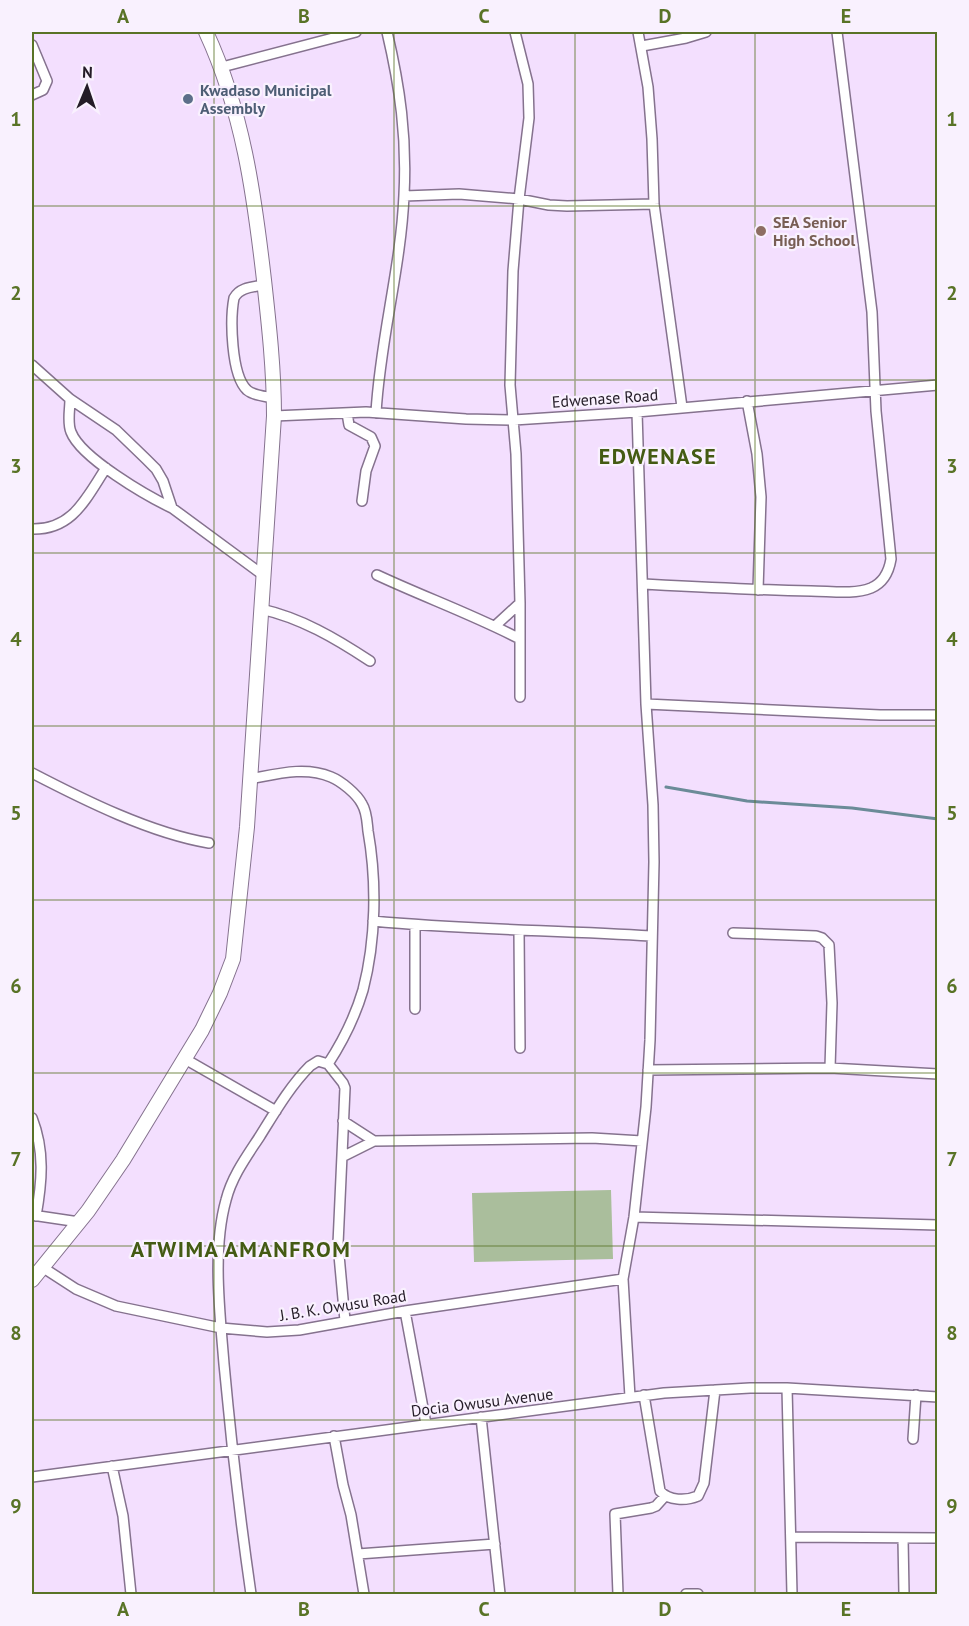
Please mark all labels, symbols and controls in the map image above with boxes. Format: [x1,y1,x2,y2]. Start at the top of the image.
text: A [117,3,130,29]
text: B [298,3,310,29]
text: C [478,3,490,29]
text: D [659,3,672,29]
text: E [841,3,851,29]
north arrow [57,57,117,117]
text: N [82,62,93,82]
place label: Kwadaso Municipal Assembly [200,80,332,118]
marker: Kwadaso Municipal Assembly [181,92,195,106]
text: 1 [10,106,22,132]
text: 1 [946,106,958,132]
place label: SEA Senior High School [773,212,855,250]
marker: SEA Senior High School [754,224,768,238]
text: 2 [10,280,22,306]
text: 2 [946,280,958,306]
street label: Edwenase Road [551,384,659,412]
district label: EDWENASE [599,442,717,470]
text: 3 [10,453,22,479]
text: 3 [946,453,958,479]
text: 4 [10,626,22,652]
text: 4 [946,626,958,652]
text: 5 [10,800,22,826]
text: 5 [946,800,958,826]
text: 6 [10,973,22,999]
text: 6 [946,973,958,999]
text: 7 [10,1146,22,1172]
text: 7 [946,1146,958,1172]
district label: ATWIMA AMANFROM [131,1235,351,1263]
street label: J. B. K. Owusu Road [277,1285,408,1325]
text: 8 [10,1320,22,1346]
text: 8 [946,1320,958,1346]
street label: Docia Owusu Avenue [410,1383,554,1421]
text: 9 [10,1493,22,1519]
text: 9 [946,1493,958,1519]
text: A [117,1596,130,1622]
text: B [298,1596,310,1622]
text: C [478,1596,490,1622]
text: D [659,1596,672,1622]
text: E [841,1596,851,1622]

